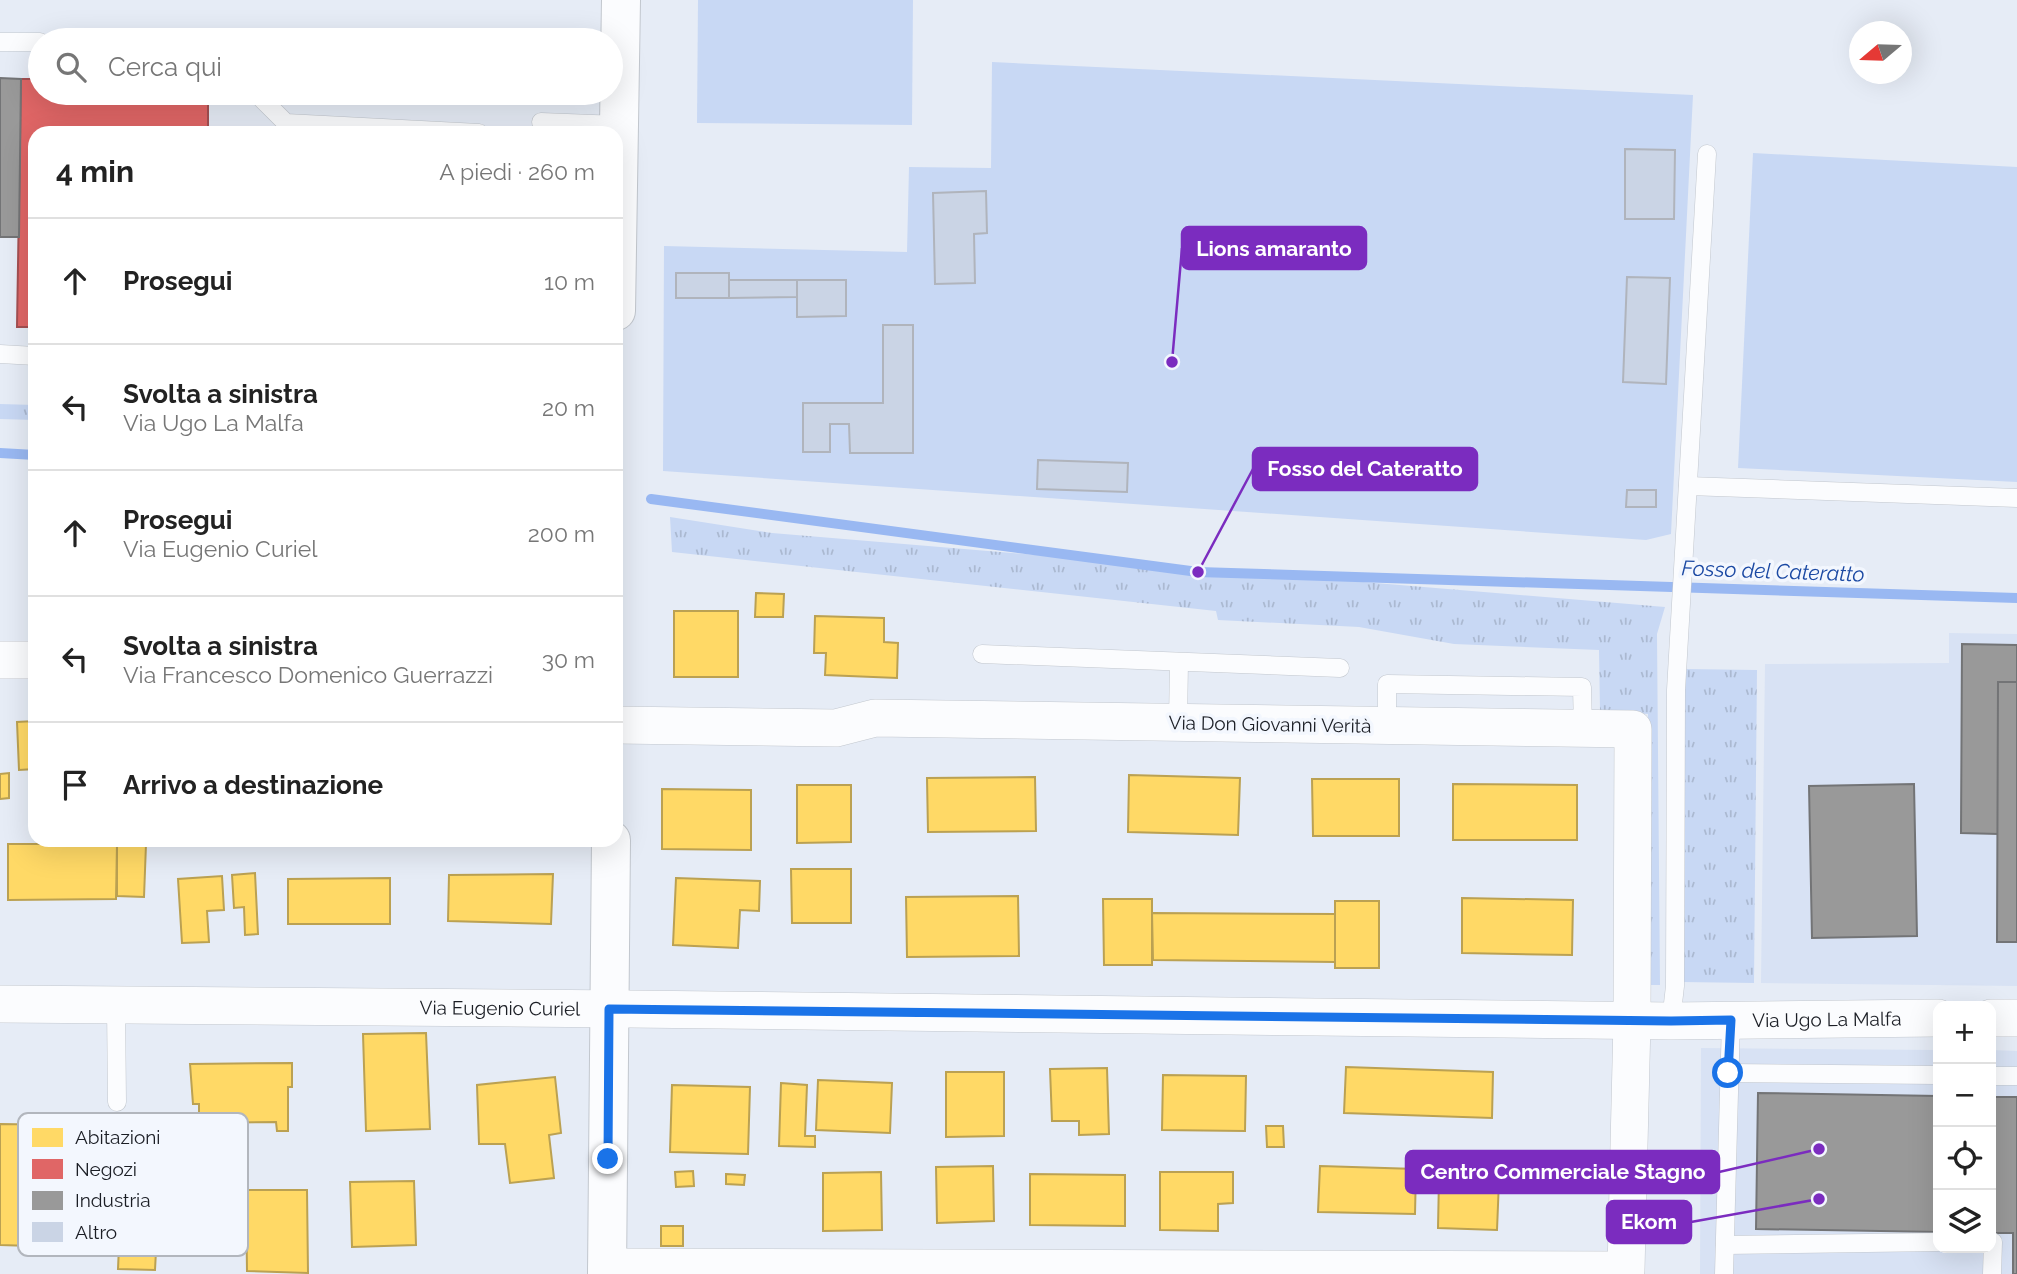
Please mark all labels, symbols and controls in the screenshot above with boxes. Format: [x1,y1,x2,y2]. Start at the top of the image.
north arrow [1849,21,1912,84]
search box [28,28,623,105]
icon: search [52,48,90,86]
text: Cerca qui [108,52,222,82]
text: 4 min [56,154,134,189]
text: A piedi · 260 m [439,158,595,185]
callout: Lions amaranto [1182,227,1366,269]
text: Lions amaranto [1196,236,1352,261]
icon: ahead [56,262,94,300]
text: Prosegui [123,266,232,296]
text: 10 m [544,268,595,295]
text: Svolta a sinistra [123,379,318,409]
icon: left [56,388,94,426]
text: 20 m [542,394,595,421]
text: Via Ugo La Malfa [123,409,304,436]
callout: Fosso del Cateratto [1253,448,1477,490]
text: Fosso del Cateratto [1267,456,1463,481]
text: Prosegui [123,505,232,535]
icon: ahead [56,514,94,552]
text: 200 m [528,520,595,547]
text: Via Eugenio Curiel [123,535,317,562]
water label: Fosso del Cateratto [1681,555,1865,587]
text: Svolta a sinistra [123,631,318,661]
icon: left [56,640,94,678]
text: 30 m [542,646,595,673]
text: Via Francesco Domenico Guerrazzi [123,661,493,688]
street label: Via Don Giovanni Verità [1168,711,1372,737]
icon: arrive [56,766,94,804]
text: Arrivo a destinazione [123,770,383,800]
street label: Via Eugenio Curiel [420,996,581,1020]
map controls [1933,1001,1996,1253]
button: + [1933,1001,1996,1064]
street label: Via Ugo La Malfa [1752,1007,1902,1031]
route start [1712,1057,1743,1088]
button: − [1933,1064,1996,1127]
legend [18,1113,248,1256]
text: Abitazioni [75,1126,160,1148]
button: locate [1933,1127,1996,1190]
route end [592,1143,623,1174]
callout: Centro Commerciale Stagno [1406,1151,1719,1193]
text: Negozi [75,1158,137,1180]
text: Centro Commerciale Stagno [1420,1159,1706,1184]
text: Industria [75,1189,151,1211]
button: layers [1933,1190,1996,1253]
callout: Ekom [1607,1201,1691,1243]
text: Ekom [1621,1209,1677,1234]
text: Altro [75,1221,117,1243]

